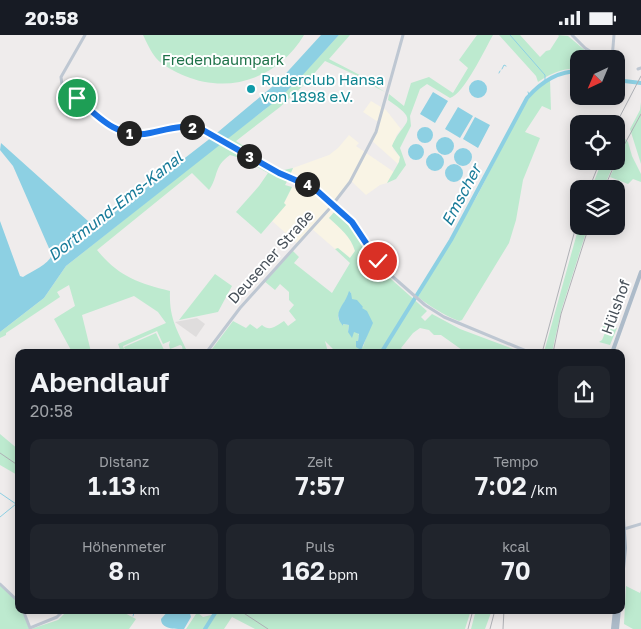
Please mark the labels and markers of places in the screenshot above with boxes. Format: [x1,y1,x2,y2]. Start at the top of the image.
place label: Ruderclub Hansa von 1898 e.V. [261,70,384,105]
pin [56,77,98,119]
marker: Ruderclub Hansa von 1898 e.V. [245,83,257,95]
pin: 2 [180,115,204,139]
pin: 1 [116,121,142,145]
pin: 3 [236,143,262,169]
pin: 4 [294,171,320,197]
pin [357,240,399,282]

